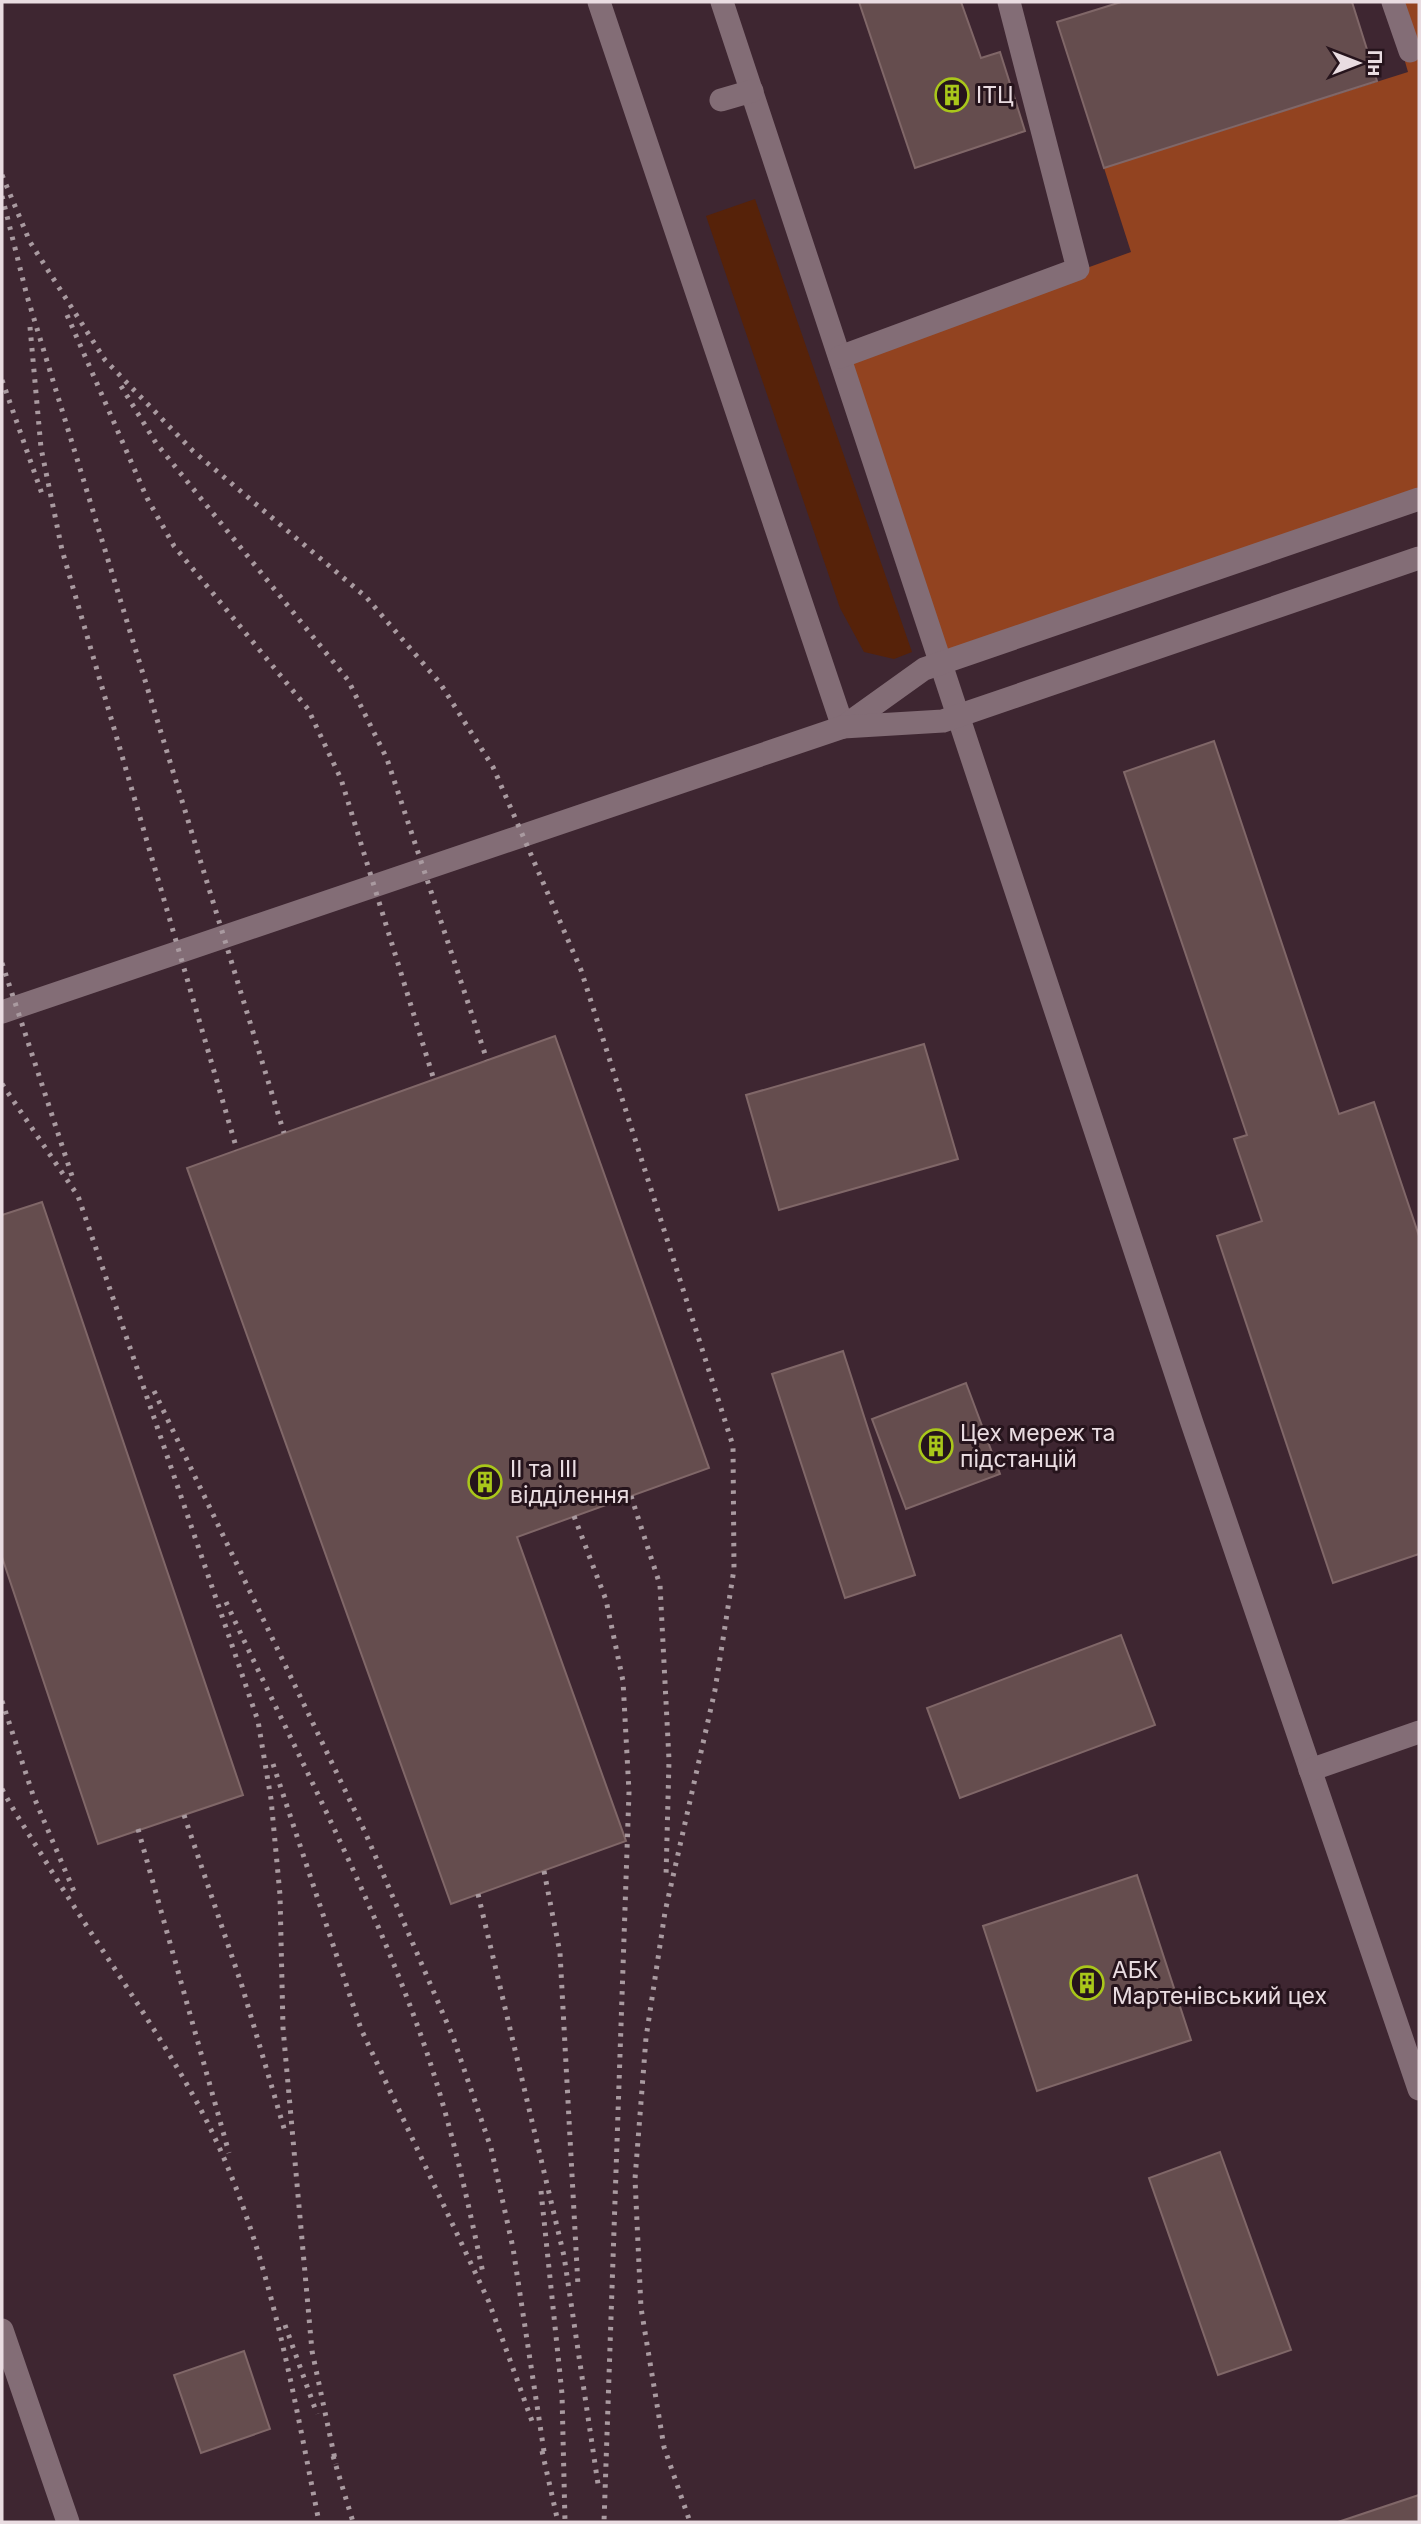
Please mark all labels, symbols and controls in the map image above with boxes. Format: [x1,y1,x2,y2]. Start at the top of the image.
north arrow [1323,28,1393,98]
text: Пн [1363,50,1386,76]
building icon: ІТЦ [933,76,971,114]
place label: ІТЦ [976,81,1014,109]
place label: Цех мереж та підстанцій [960,1419,1115,1473]
building icon: Цех мереж та підстанцій [917,1427,955,1465]
place label: II та III відділення [510,1455,630,1509]
building icon: II та III відділення [466,1463,504,1501]
place label: АБК Мартенівський цех [1112,1956,1327,2010]
building icon: АБК Мартенівський цех [1068,1964,1106,2002]

